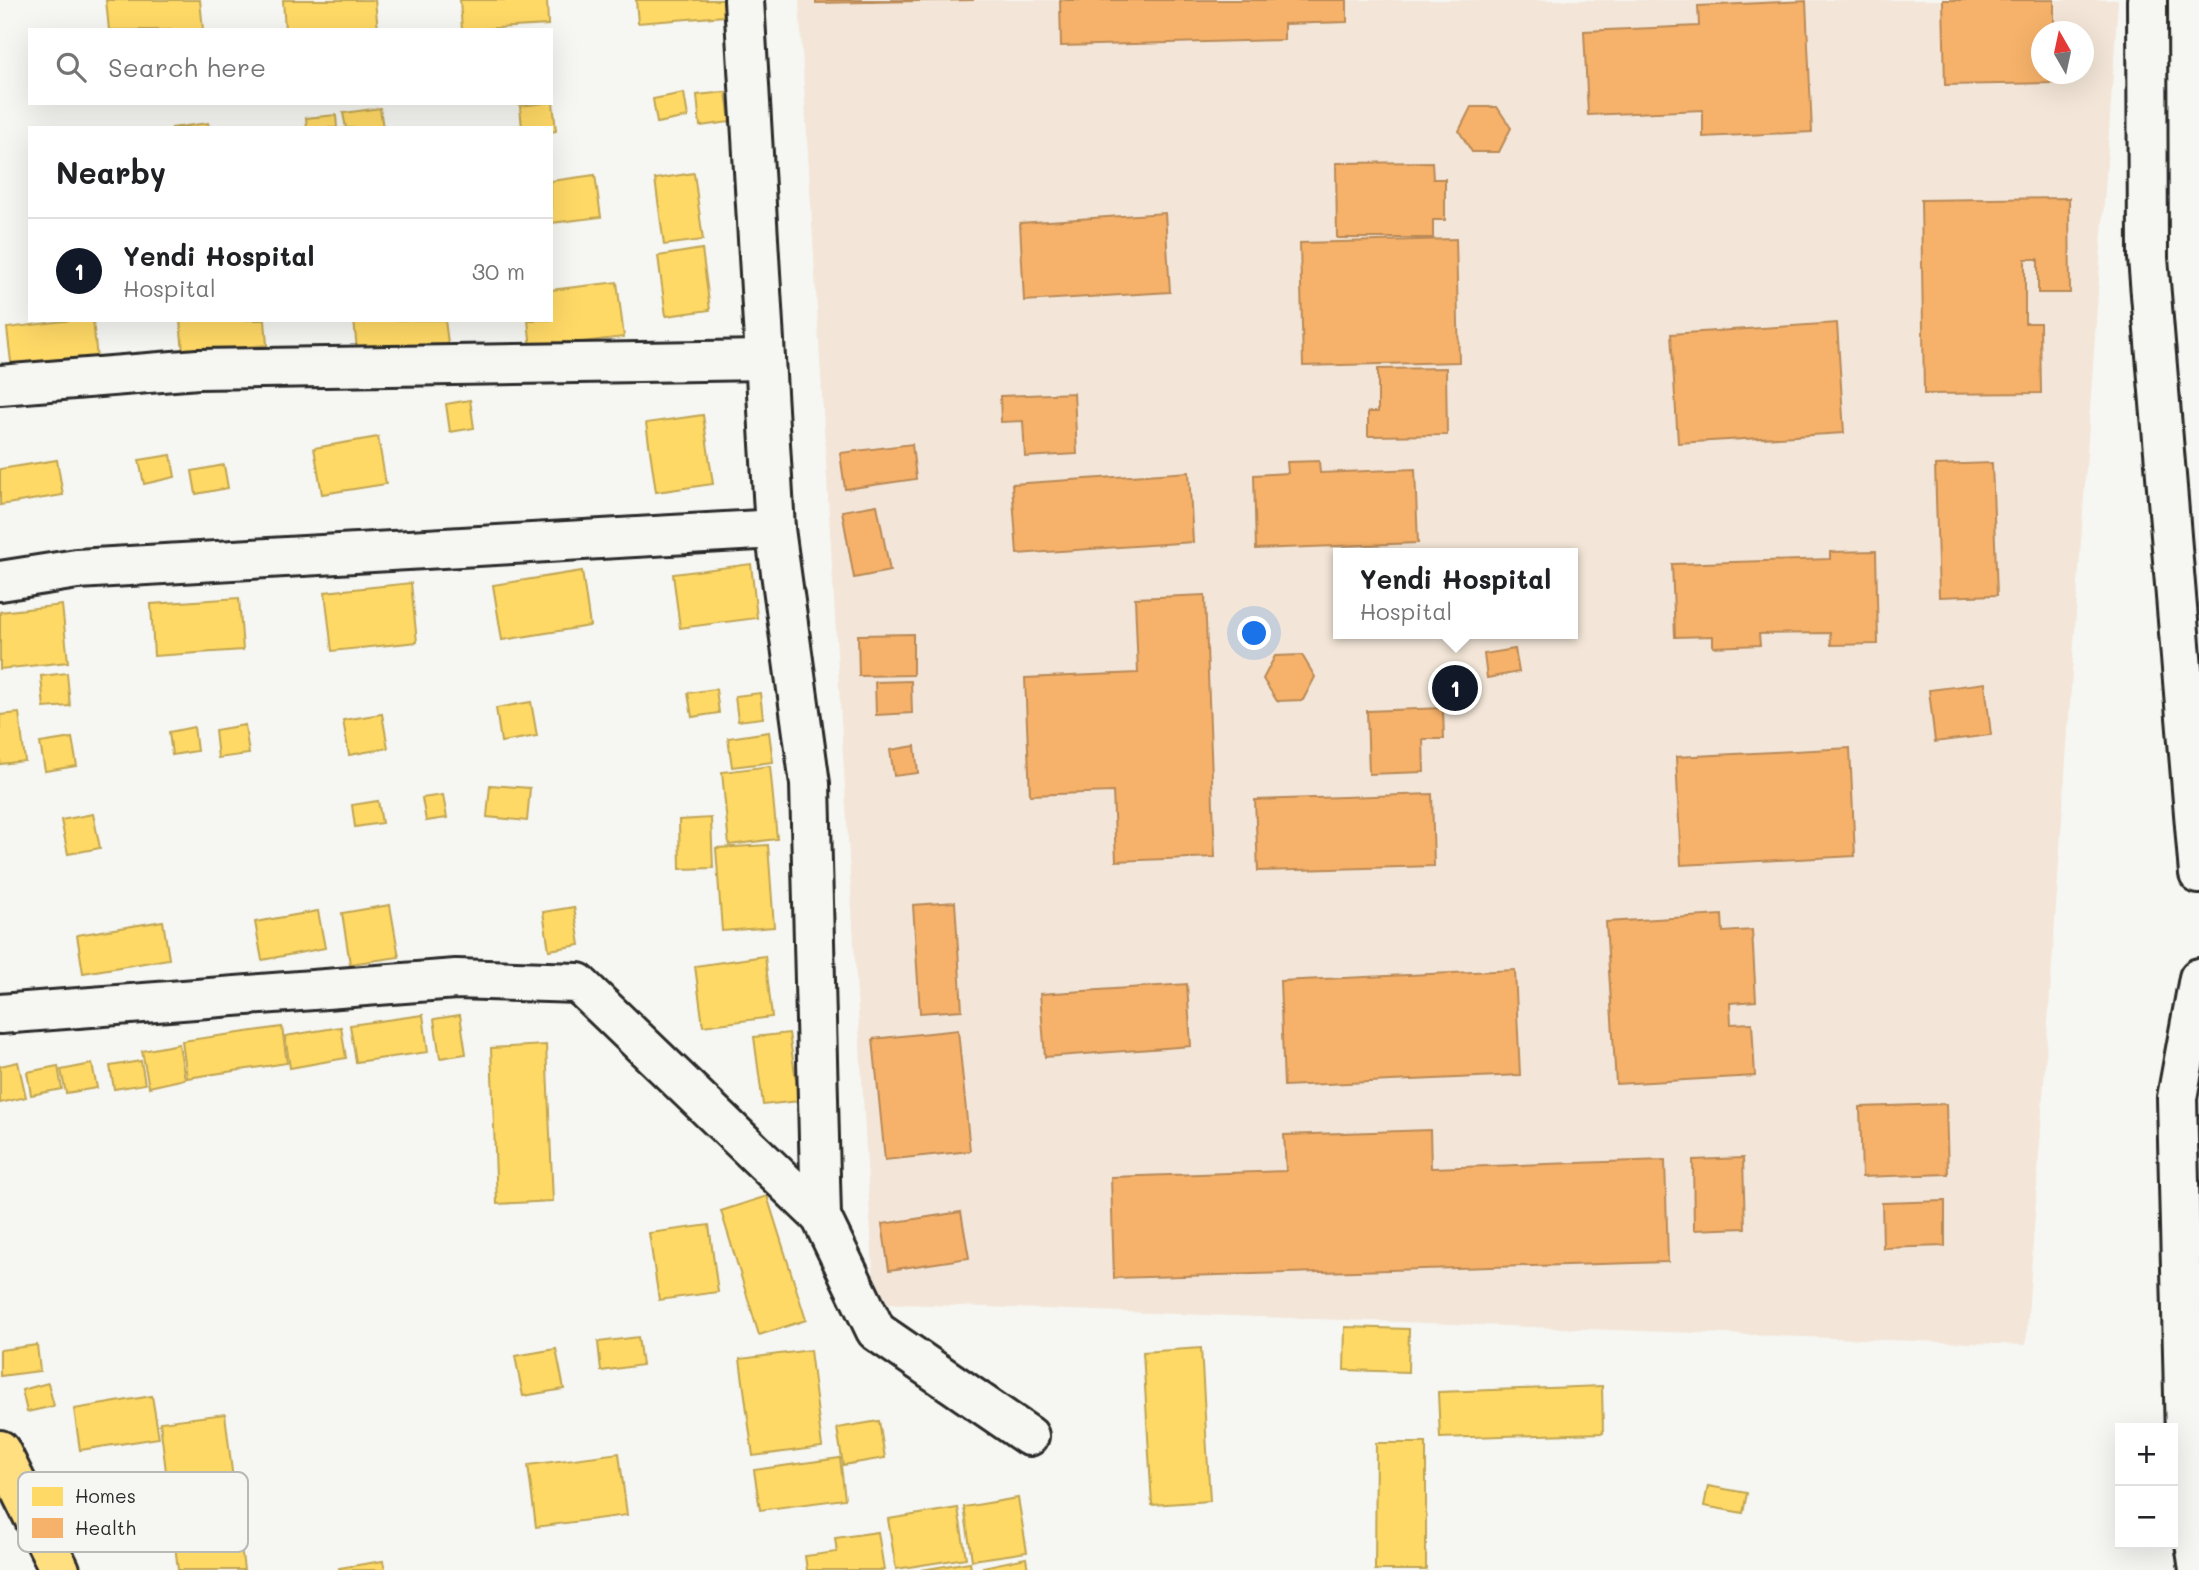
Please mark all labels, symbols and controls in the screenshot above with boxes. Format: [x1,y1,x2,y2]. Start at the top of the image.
north arrow [2031,21,2094,84]
search box [28,28,553,105]
icon: search [52,48,90,86]
text: Search here [108,50,266,84]
text: Nearby [56,152,166,192]
text: Yendi Hospital [123,239,315,273]
text: 1 [74,256,84,286]
text: 30 m [472,256,525,286]
text: Hospital [123,273,216,303]
popup [1333,548,1578,639]
text: Yendi Hospital [1360,562,1551,596]
text: Hospital [1360,596,1452,626]
your location [1237,616,1271,650]
pin: 1 [1432,662,1478,714]
map controls [2115,1423,2178,1549]
button: + [2115,1423,2178,1486]
legend [18,1472,248,1552]
text: Homes [75,1483,136,1508]
button: − [2115,1486,2178,1549]
text: Health [75,1515,136,1540]

